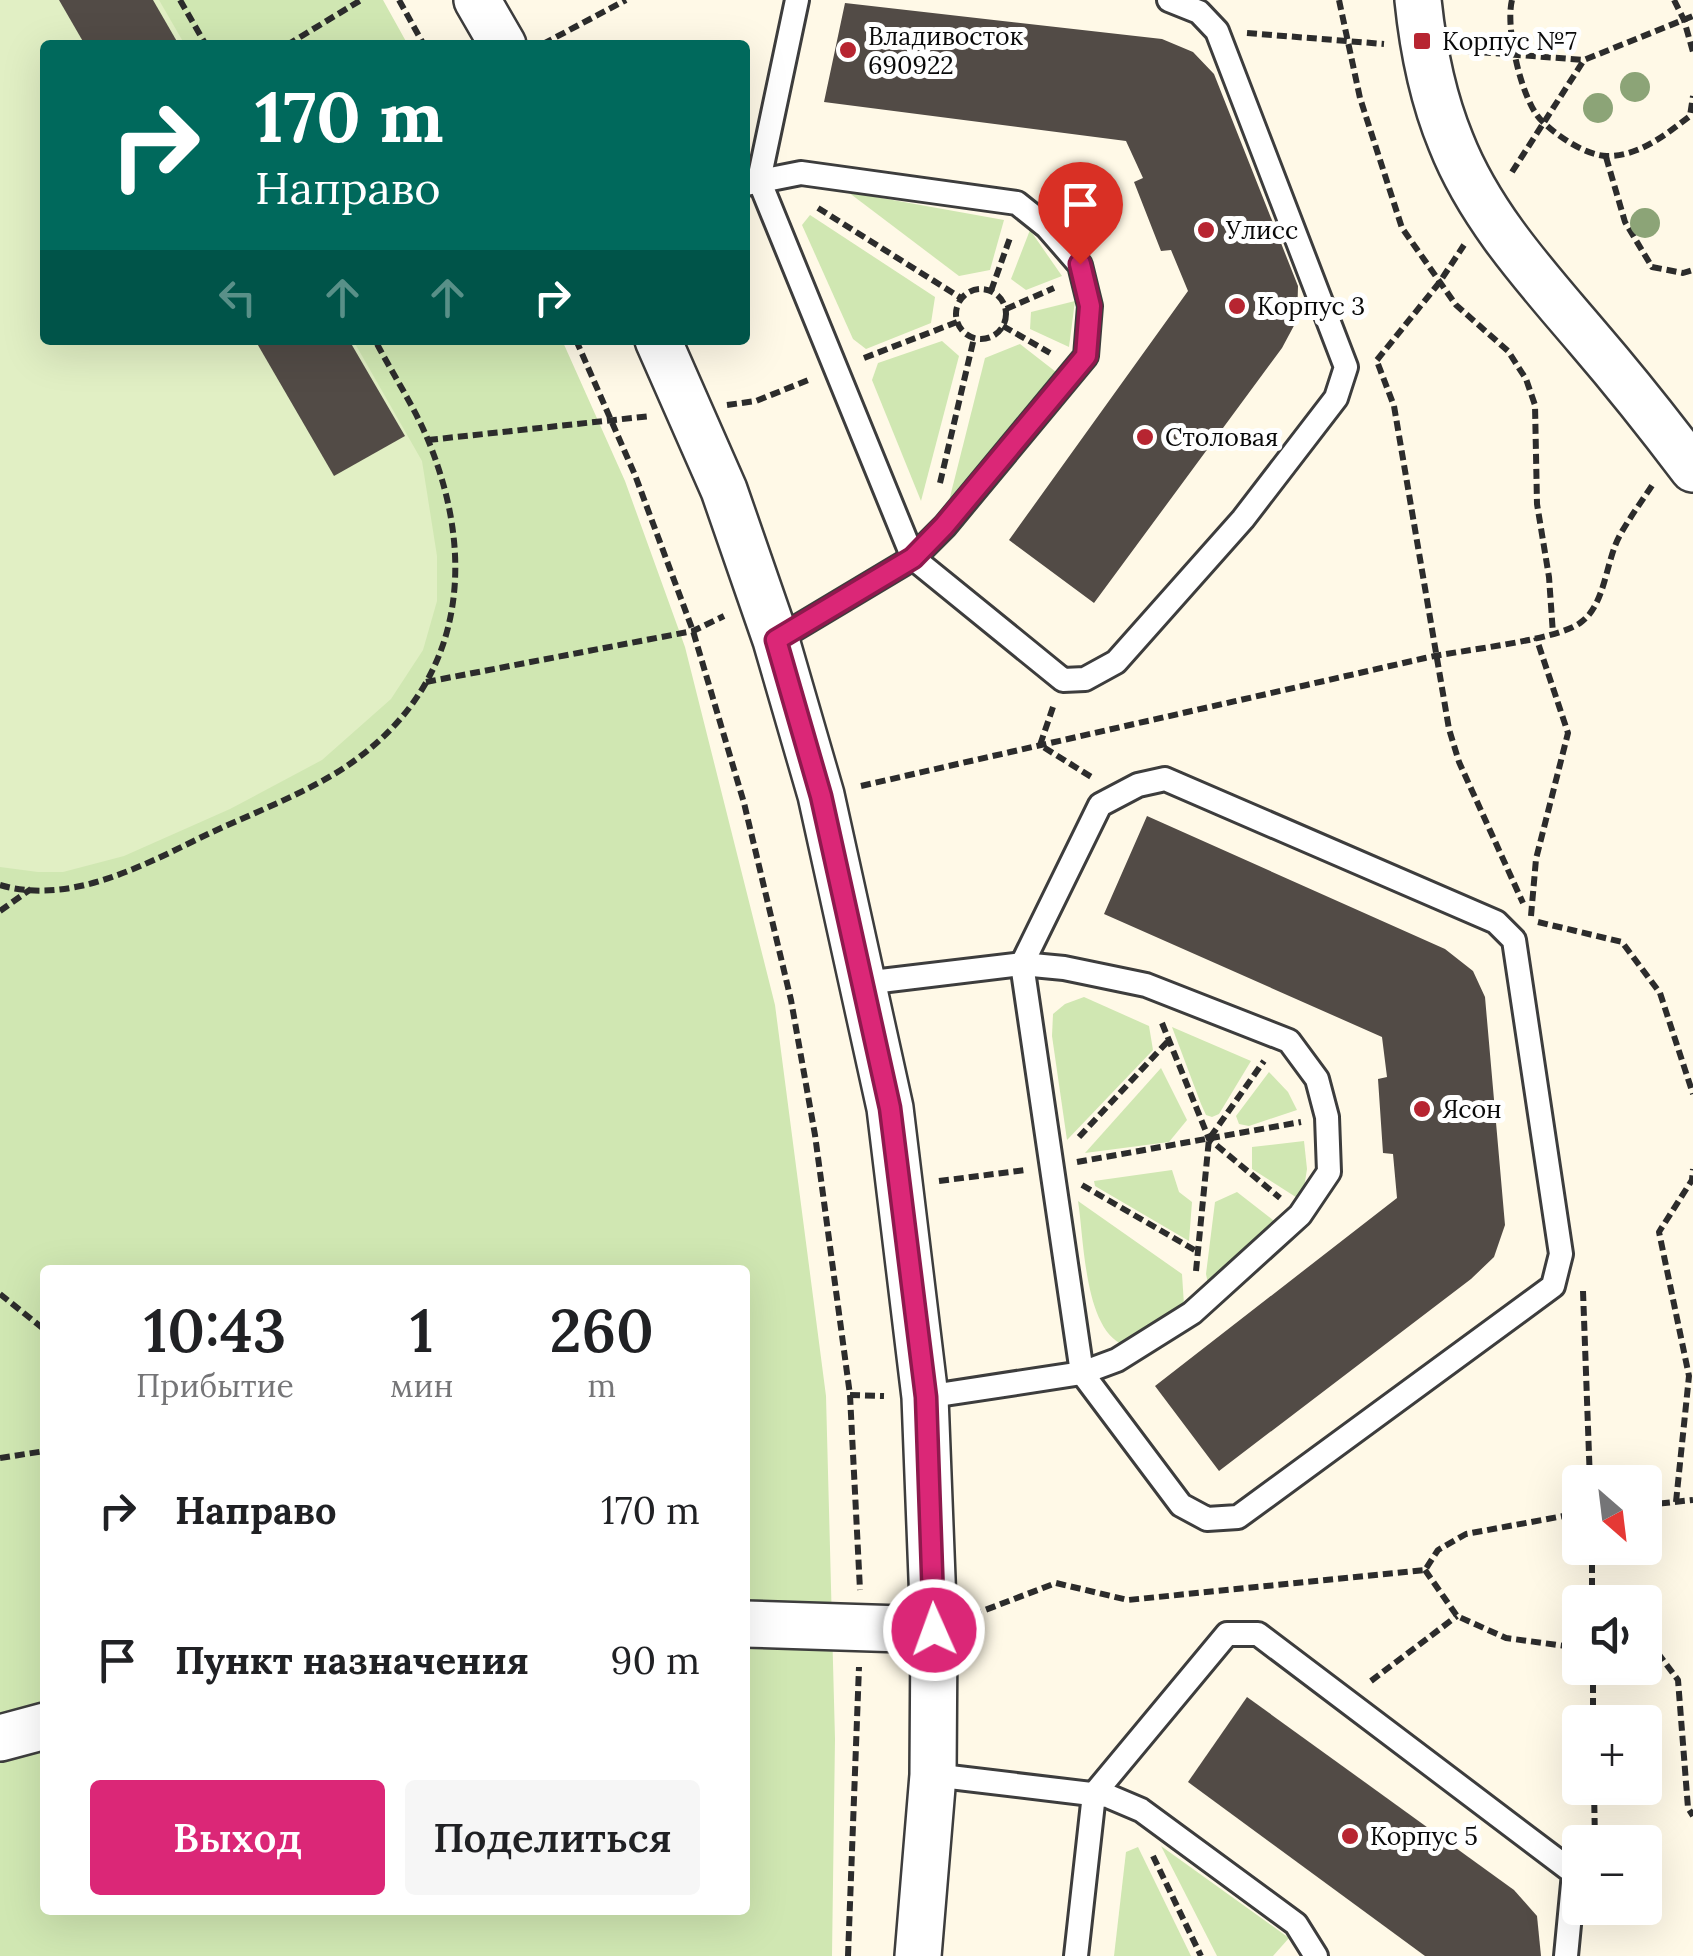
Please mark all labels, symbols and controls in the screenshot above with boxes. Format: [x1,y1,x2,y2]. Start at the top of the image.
place label: Владивосток 690922 [868,20,1024,81]
place label: Корпус №7 [1442,25,1577,57]
marker: Корпус №7 [1411,30,1433,52]
marker: Владивосток 690922 [837,39,859,61]
text: 170 m [255,72,444,161]
icon: right [90,80,220,210]
text: Направо [255,159,441,216]
pin [1038,162,1123,265]
icon: arrive [1053,177,1108,232]
place label: Улисс [1225,214,1298,246]
marker: Улисс [1195,219,1217,241]
icon: left [210,270,265,325]
icon: ahead [315,270,370,325]
icon: ahead [420,270,475,325]
icon: right [525,270,580,325]
place label: Корпус 3 [1257,290,1365,322]
marker: Корпус 3 [1226,295,1248,317]
place label: Столовая [1165,421,1278,453]
marker: Столовая [1134,426,1156,448]
place label: Ясон [1442,1093,1502,1125]
marker: Ясон [1411,1098,1433,1120]
text: 10:43 [144,1292,286,1368]
text: 1 [410,1292,433,1368]
text: 260 [550,1292,654,1368]
text: Прибытие [136,1365,294,1406]
text: мин [390,1365,454,1406]
text: m [587,1365,616,1406]
north arrow [1562,1465,1662,1565]
map controls [1562,1465,1662,1925]
icon: right [90,1483,145,1538]
text: Направо [175,1486,337,1534]
text: 170 m [601,1486,700,1534]
position arrow [882,1578,986,1682]
button: sound [1562,1585,1662,1685]
icon: arrive [90,1633,145,1688]
text: Пункт назначения [175,1636,529,1684]
text: 90 m [610,1636,700,1684]
button: + [1562,1705,1662,1805]
button: Выход [90,1780,385,1895]
button: Поделиться [405,1780,700,1895]
place label: Корпус 5 [1370,1820,1478,1852]
marker: Корпус 5 [1339,1825,1361,1847]
button: − [1562,1825,1662,1925]

